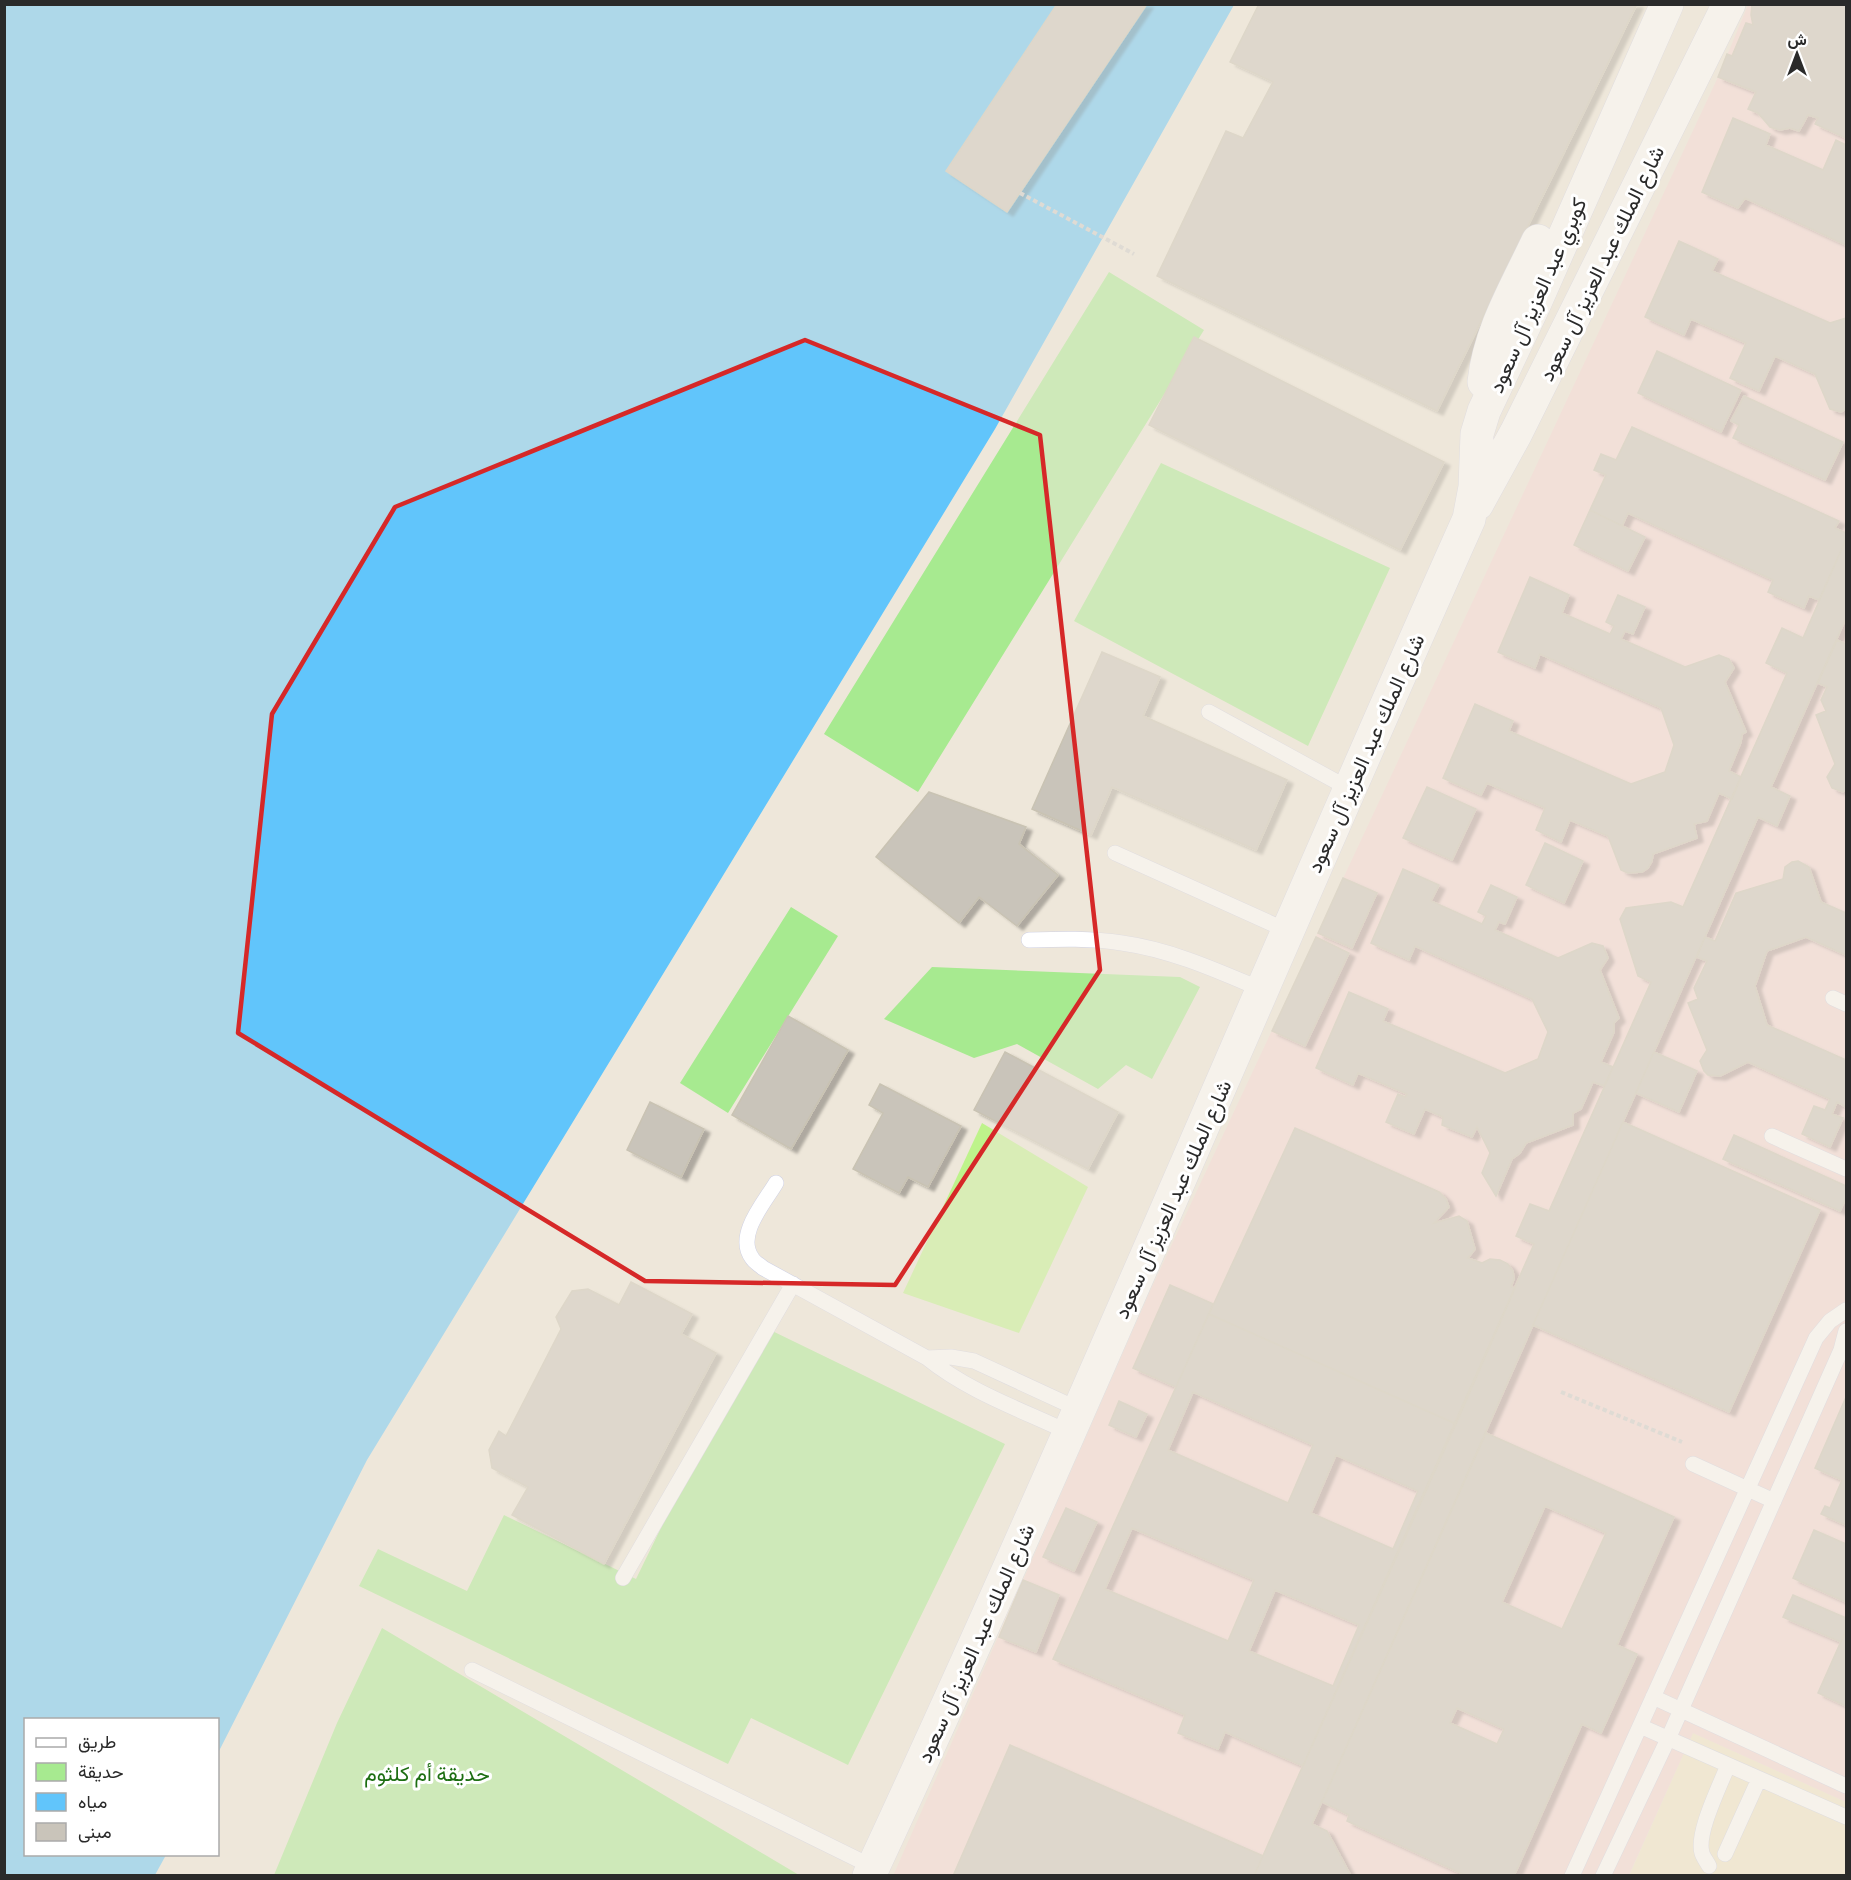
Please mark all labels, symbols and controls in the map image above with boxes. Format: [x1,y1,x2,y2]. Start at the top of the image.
north arrow [1767,24,1827,84]
text: ش [1787,30,1807,49]
street label: شارع الملك عبد العزيز آل سعود [1534,142,1671,386]
street label: كوبري عبد العزيز آل سعود [1483,194,1596,398]
street label: شارع الملك عبد العزيز آل سعود [1301,630,1431,877]
street label: شارع الملك عبد العزيز آل سعود [1108,1076,1238,1323]
street label: شارع الملك عبد العزيز آل سعود [911,1520,1041,1767]
legend [24,1718,219,1856]
text: طريق [78,1731,116,1753]
text: حديقة [78,1761,124,1782]
park label: حديقة أم كلثوم [364,1761,490,1788]
text: مياه [78,1791,107,1812]
text: مبنى [78,1821,112,1843]

